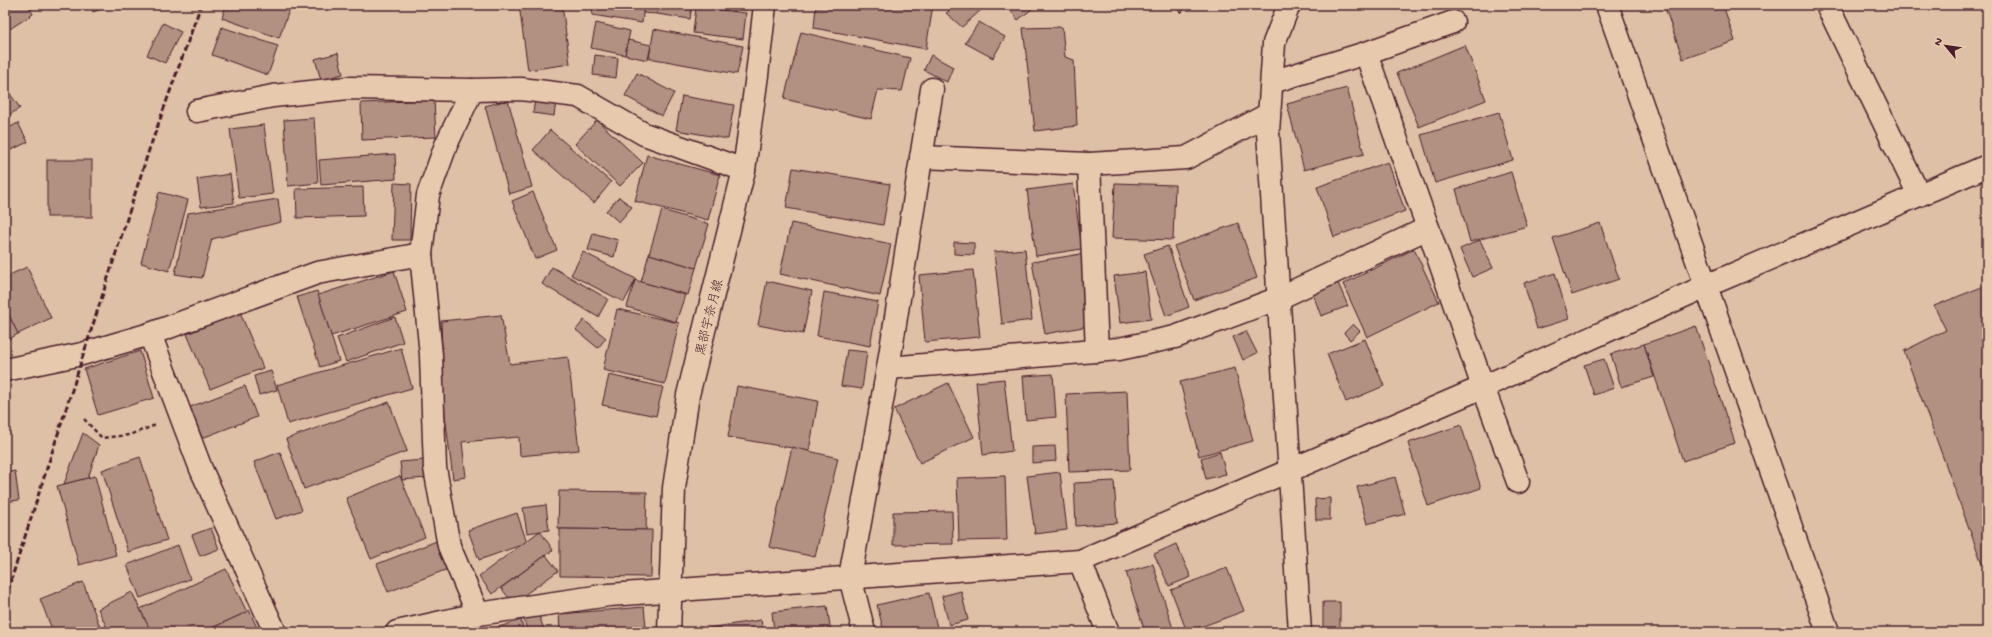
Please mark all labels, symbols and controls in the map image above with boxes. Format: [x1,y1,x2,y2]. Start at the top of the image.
north arrow [1926,26,1966,66]
text: N [1932,36,1946,48]
street label: 黒部宇奈月線 [693,277,727,357]

